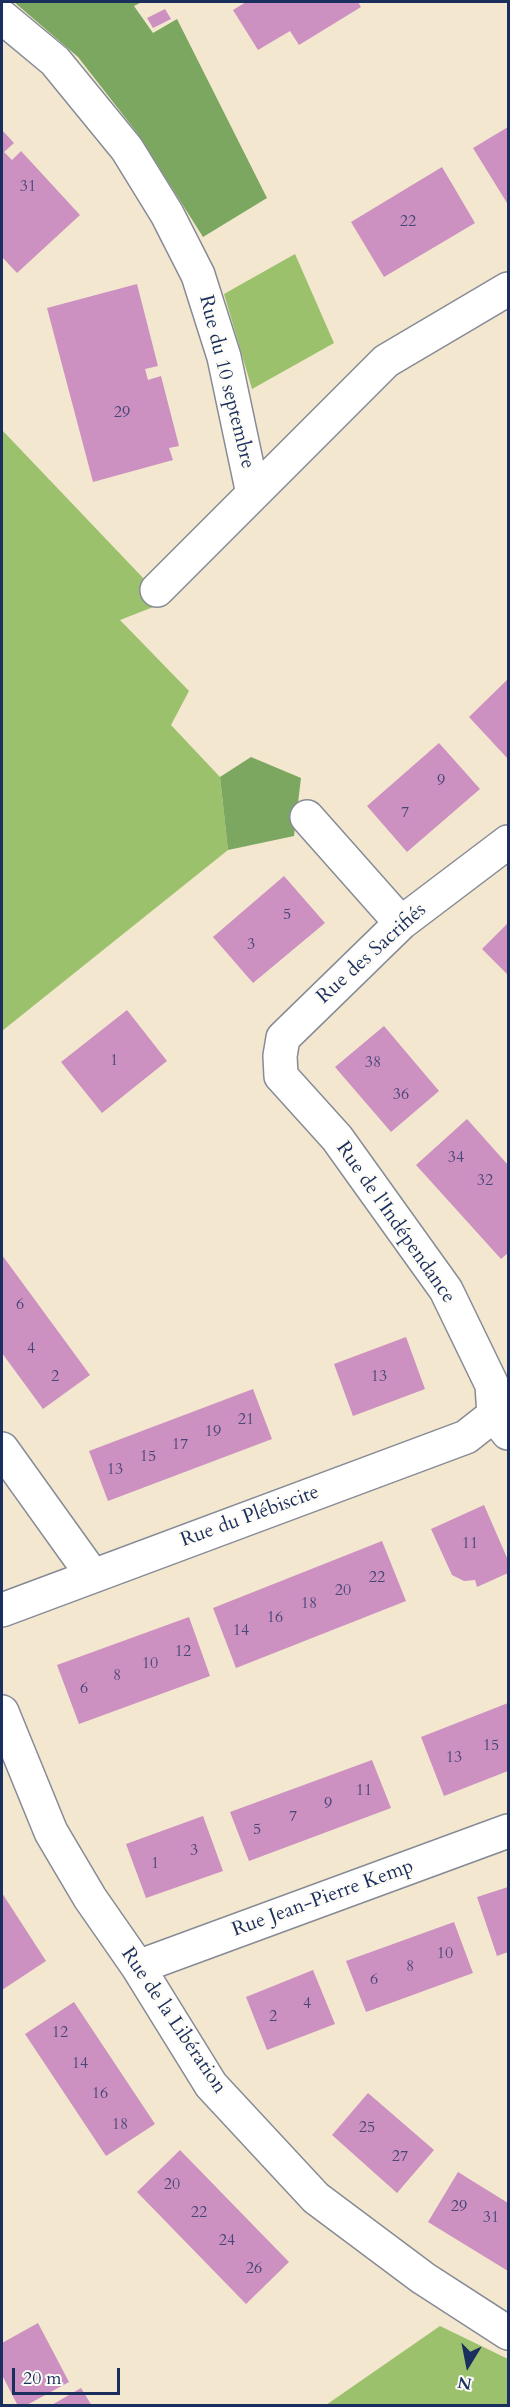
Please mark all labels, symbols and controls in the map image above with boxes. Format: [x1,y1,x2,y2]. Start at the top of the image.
house number: 31 [20,177,36,197]
house number: 22 [400,212,416,232]
street label: Rue du 10 septembre [193,293,259,471]
house number: 29 [114,403,130,423]
house number: 9 [437,771,445,791]
house number: 7 [401,803,409,823]
street label: Rue des Sacrifiés [312,899,432,1009]
house number: 5 [283,905,291,925]
house number: 3 [247,935,255,955]
house number: 1 [110,1051,118,1071]
house number: 38 [365,1053,381,1073]
house number: 36 [393,1085,409,1105]
street label: Rue de l'Indépendance [330,1138,460,1308]
house number: 34 [448,1148,464,1168]
house number: 32 [477,1171,493,1191]
house number: 6 [16,1295,24,1315]
house number: 4 [27,1339,35,1359]
house number: 2 [51,1367,59,1387]
house number: 13 [371,1367,387,1387]
house number: 21 [238,1410,254,1430]
house number: 19 [205,1422,221,1442]
house number: 17 [172,1435,188,1455]
house number: 15 [140,1447,156,1467]
house number: 13 [107,1460,123,1480]
street label: Rue du Plébiscite [178,1481,322,1553]
house number: 11 [462,1534,478,1554]
house number: 22 [369,1568,385,1588]
house number: 20 [335,1581,351,1601]
house number: 18 [301,1594,317,1614]
house number: 16 [267,1608,283,1628]
house number: 14 [233,1621,249,1641]
house number: 12 [175,1642,191,1662]
house number: 10 [142,1654,158,1674]
house number: 8 [113,1666,121,1686]
house number: 6 [80,1679,88,1699]
house number: 15 [483,1736,499,1756]
house number: 13 [446,1748,462,1768]
house number: 11 [356,1781,372,1801]
house number: 9 [324,1794,332,1814]
house number: 7 [289,1807,297,1827]
house number: 5 [253,1820,261,1840]
house number: 3 [190,1841,198,1861]
house number: 1 [151,1854,159,1874]
street label: Rue Jean-Pierre Kemp [229,1855,417,1943]
street label: Rue de la Libération [115,1943,231,2099]
house number: 10 [437,1944,453,1964]
house number: 8 [406,1957,414,1977]
house number: 6 [370,1970,378,1990]
house number: 4 [303,1994,311,2014]
house number: 2 [269,2007,277,2027]
house number: 12 [52,2023,68,2043]
house number: 14 [72,2054,88,2074]
house number: 16 [92,2084,108,2104]
house number: 18 [112,2115,128,2135]
house number: 25 [359,2118,375,2138]
house number: 27 [392,2147,408,2167]
house number: 20 [164,2175,180,2195]
house number: 29 [451,2197,467,2217]
house number: 22 [191,2203,207,2223]
house number: 31 [483,2208,499,2228]
house number: 24 [219,2231,235,2251]
house number: 26 [246,2259,262,2279]
north arrow [438,2335,498,2395]
scale bar [15,2356,123,2394]
text: 20 m [23,2366,62,2391]
text: N [456,2371,474,2395]

